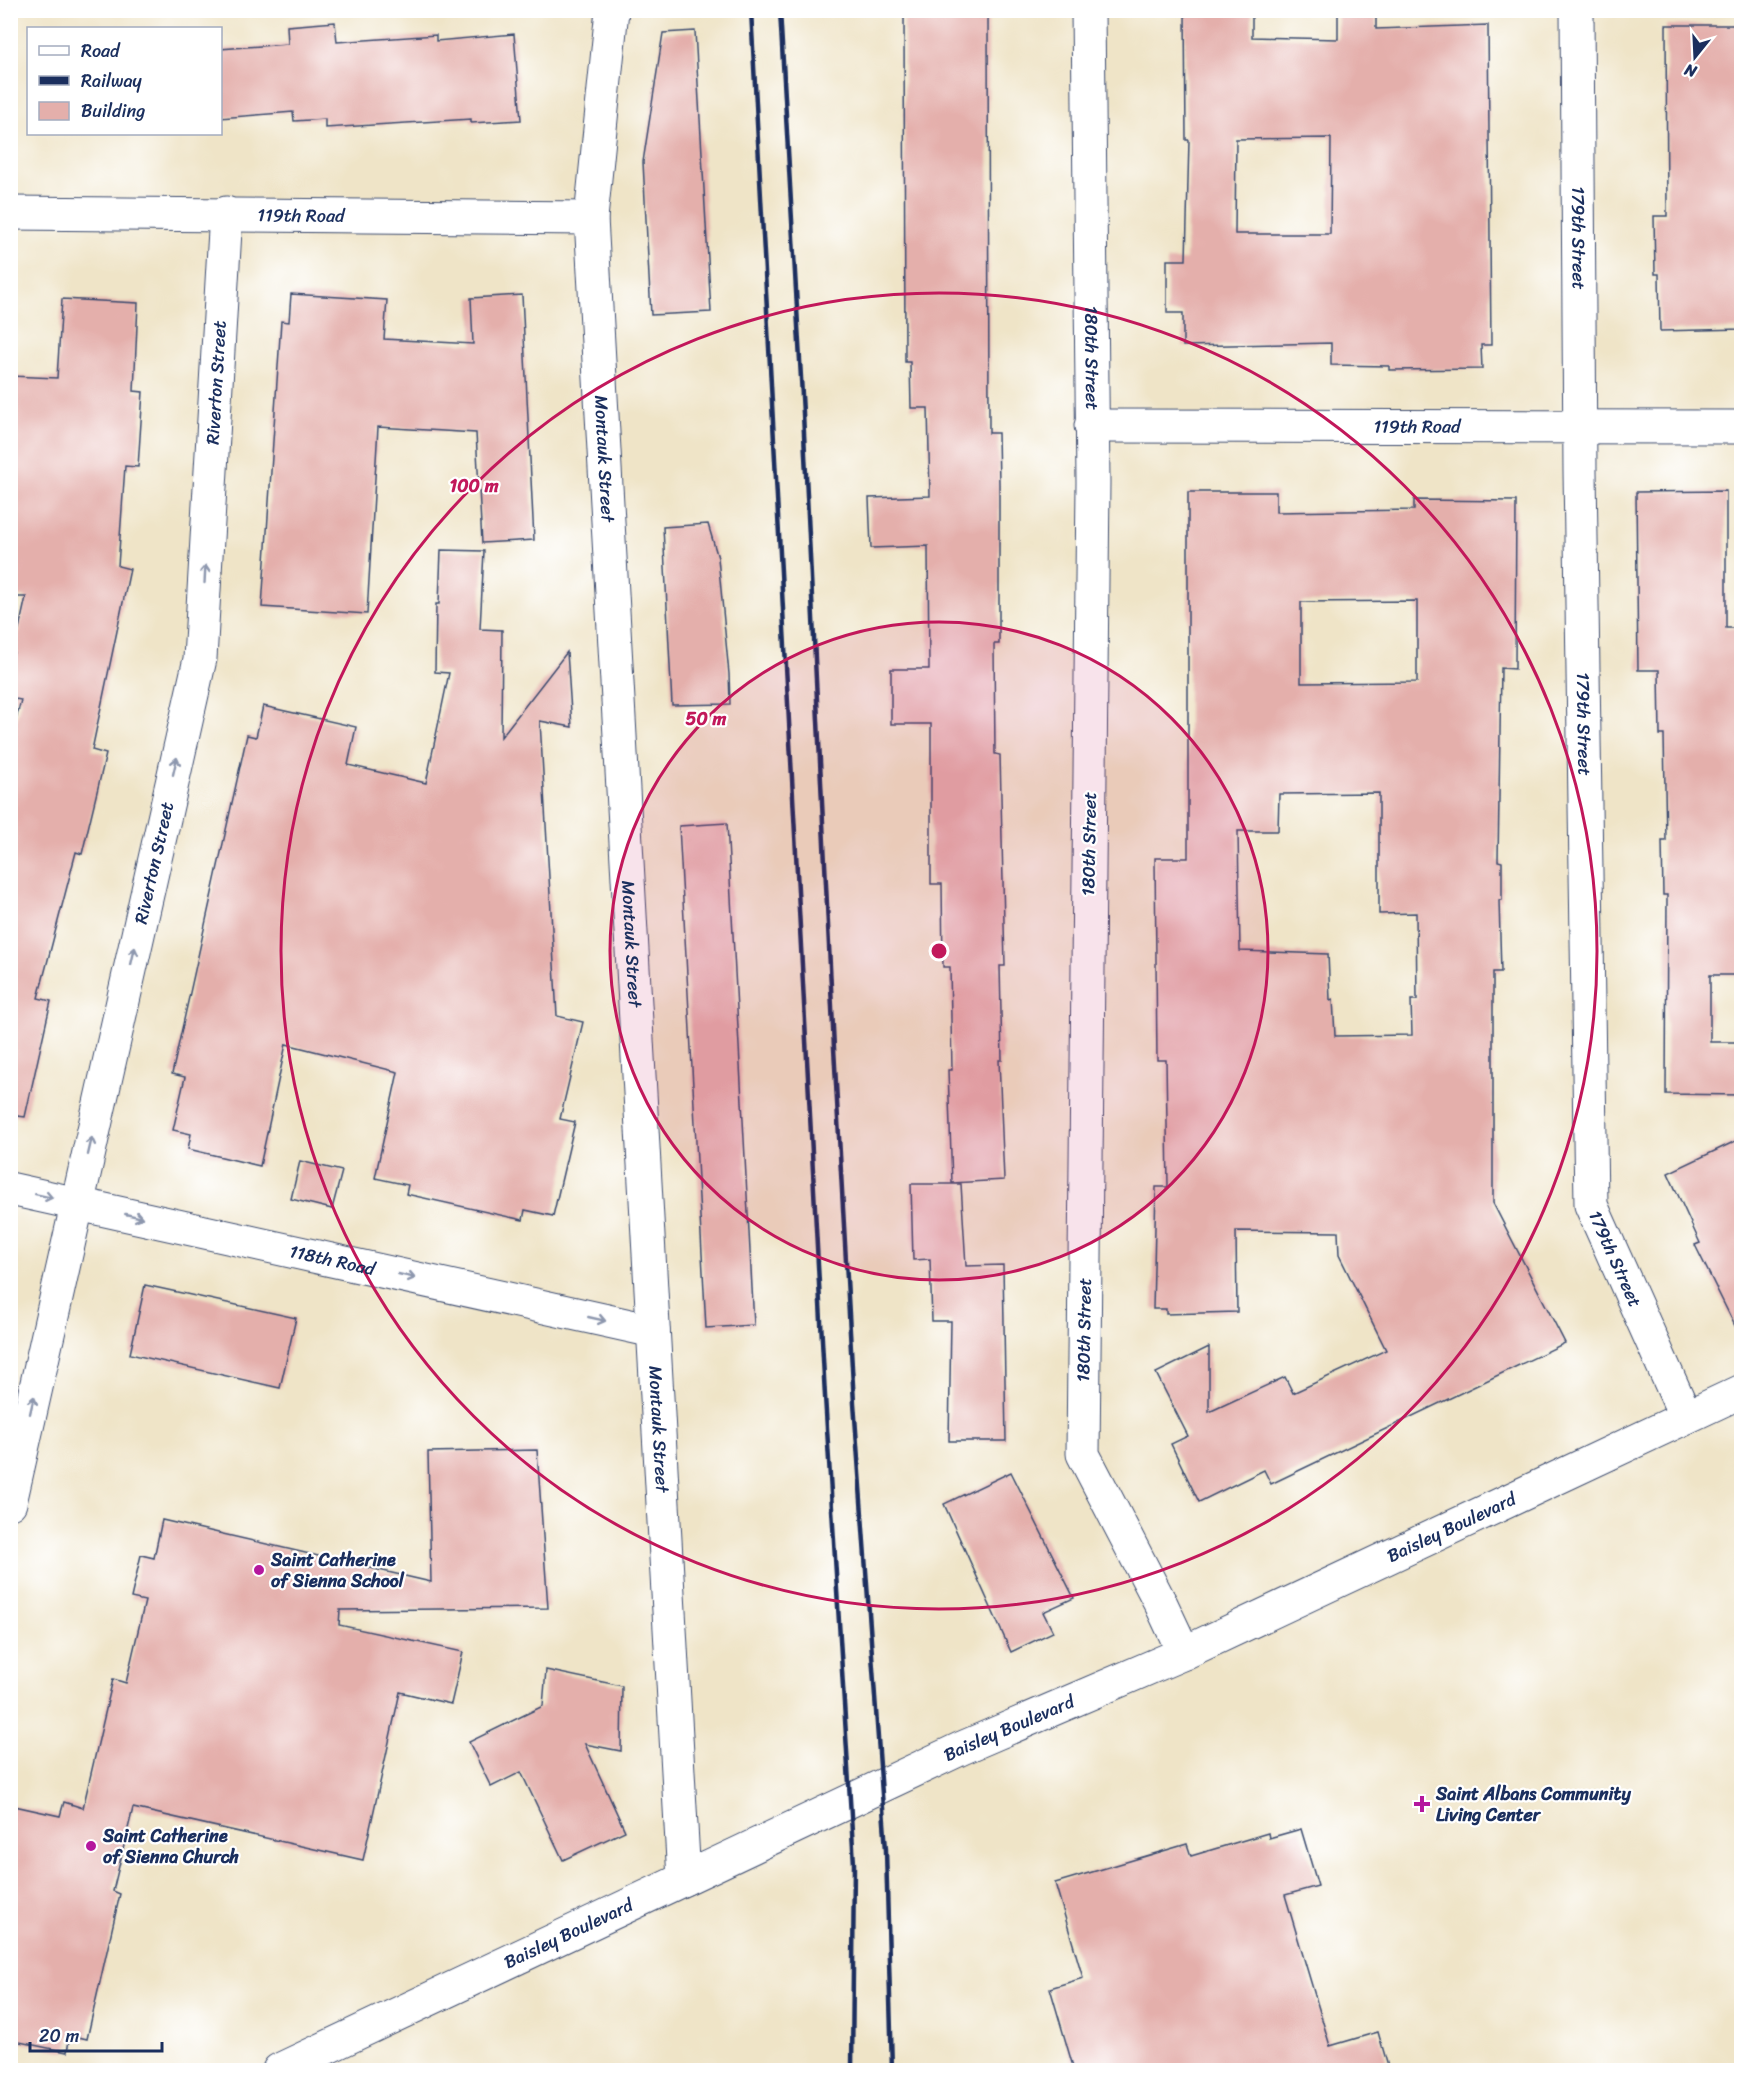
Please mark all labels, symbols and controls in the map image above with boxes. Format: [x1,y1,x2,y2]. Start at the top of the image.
legend [27,27,222,135]
north arrow [1665,27,1725,87]
text: Road [81,35,121,67]
text: N [1680,55,1701,87]
text: Railway [81,65,143,97]
text: Building [81,95,145,127]
street label: 179th Street [1562,186,1595,290]
street label: 119th Road [257,199,346,232]
street label: 180th Street [1075,306,1108,410]
street label: Riverton Street [197,319,236,446]
street label: Montauk Street [585,394,624,523]
street label: 119th Road [1373,410,1462,443]
text: 100 m [450,470,499,502]
one-way arrow [199,564,210,584]
street label: 179th Street [1567,672,1601,776]
text: 50 m [686,703,727,735]
one-way arrow [170,756,182,775]
street label: 180th Street [1072,791,1106,896]
street label: Riverton Street [125,799,183,927]
street label: Montauk Street [612,880,651,1009]
centre of rings [929,941,949,961]
one-way arrow [127,947,139,966]
one-way arrow [84,1137,96,1156]
one-way arrow [34,1191,53,1202]
street label: 179th Street [1579,1205,1651,1313]
one-way arrow [124,1211,143,1222]
street label: 118th Road [286,1235,380,1285]
one-way arrow [397,1271,416,1283]
street label: 180th Street [1067,1277,1101,1382]
one-way arrow [587,1313,606,1325]
street label: Montauk Street [639,1365,678,1494]
one-way arrow [27,1396,39,1415]
street label: Baisley Boulevard [1381,1483,1523,1572]
place label: Saint Catherine of Sienna School [270,1544,405,1597]
marker: Saint Catherine of Sienna School [252,1563,266,1577]
street label: Baisley Boulevard [938,1685,1081,1771]
place label: Saint Albans Community Living Center [1435,1778,1631,1831]
marker: Saint Albans Community Living Center [1413,1795,1431,1813]
place label: Saint Catherine of Sienna Church [102,1820,240,1873]
marker: Saint Catherine of Sienna Church [84,1839,98,1853]
street label: Baisley Boulevard [498,1889,640,1978]
scale bar [30,2015,162,2053]
text: 20 m [39,2020,79,2052]

